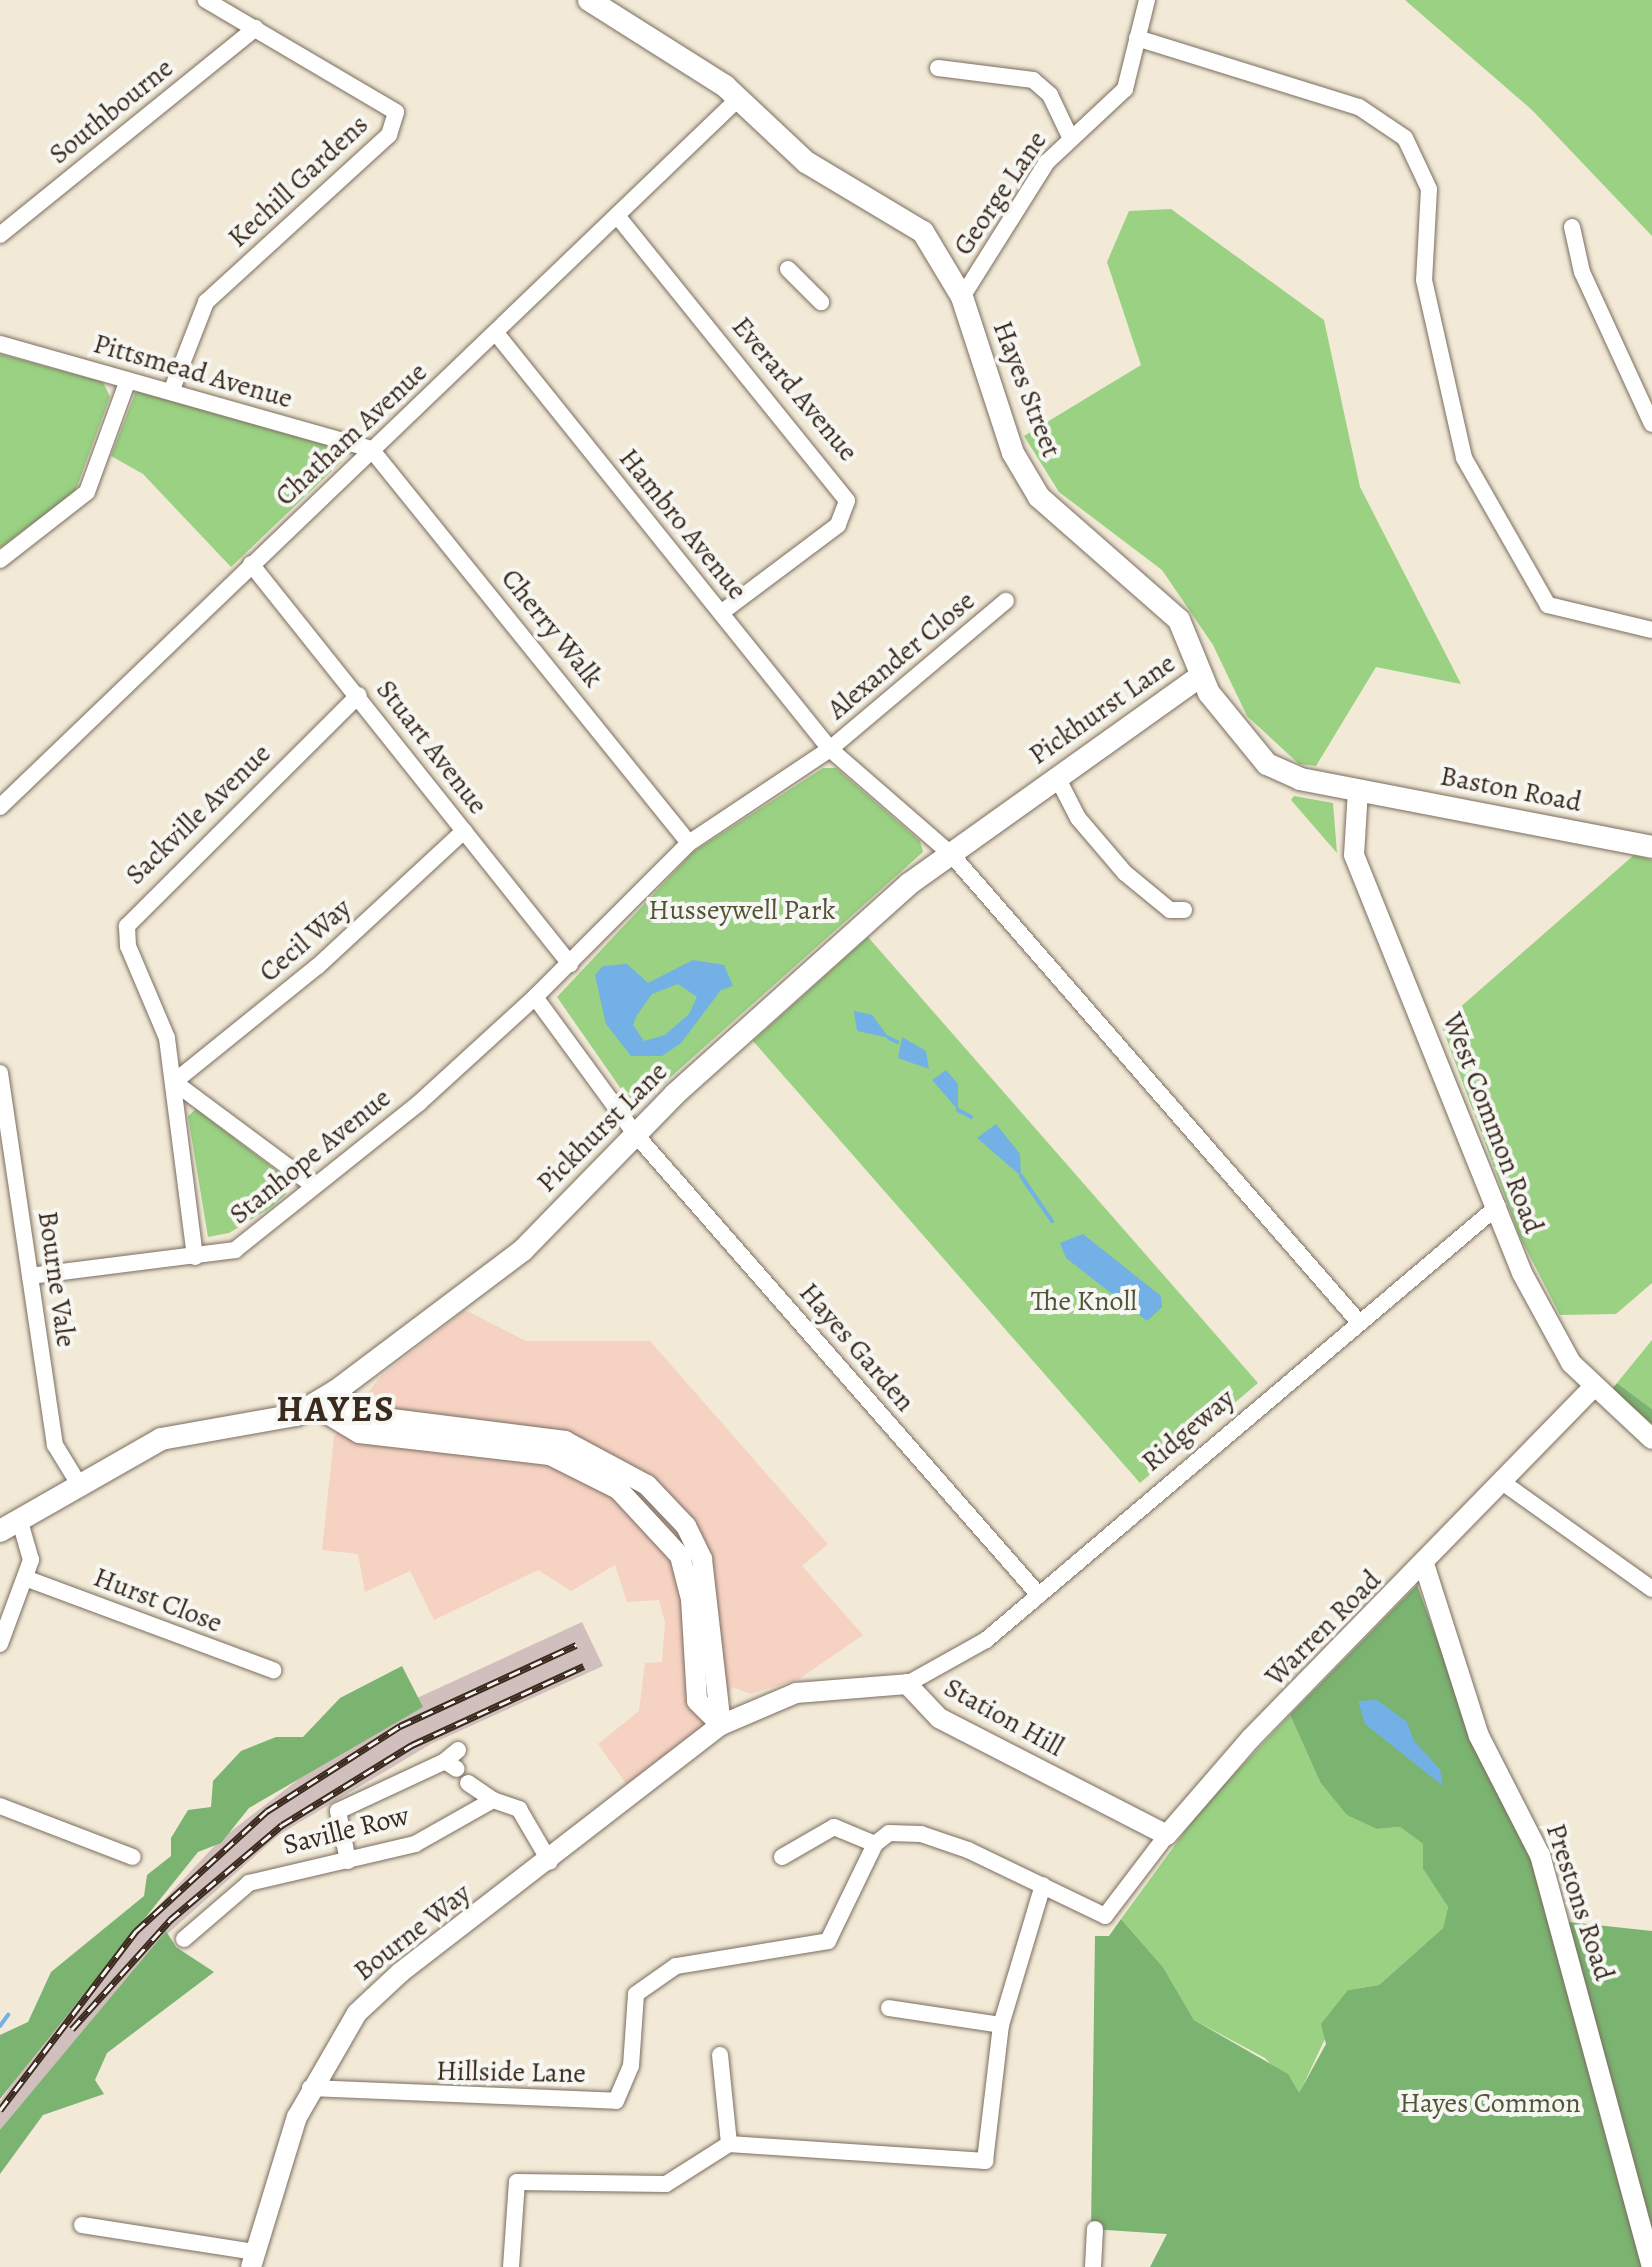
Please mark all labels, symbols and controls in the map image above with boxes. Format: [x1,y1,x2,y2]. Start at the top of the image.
street label: Southbourne [42,51,180,171]
street label: Kechill Gardens [221,108,375,254]
street label: George Lane [946,125,1054,261]
street label: Everard Avenue [725,310,865,468]
street label: Hayes Street [986,316,1068,462]
street label: Pittsmead Avenue [90,327,296,415]
street label: Chatham Avenue [268,355,434,513]
street label: Hambro Avenue [612,442,754,606]
street label: Cherry Walk [494,562,610,694]
street label: Alexander Close [821,584,981,726]
street label: Pickhurst Lane [1022,646,1182,772]
street label: Stuart Avenue [369,673,495,821]
street label: Sackville Avenue [118,736,278,892]
street label: Baston Road [1437,759,1585,819]
street label: Cecil Way [252,891,358,989]
park label: Husseywell Park [648,893,836,927]
street label: West Common Road [1436,1008,1550,1238]
street label: Pickhurst Lane [530,1055,674,1199]
street label: Stanhope Avenue [223,1081,397,1231]
street label: Bourne Vale [31,1209,83,1349]
street label: Hayes Garden [792,1276,922,1418]
park label: The Knoll [1031,1284,1137,1318]
street label: Ridgeway [1135,1382,1241,1478]
district label: HAYES [276,1387,396,1431]
street label: Hurst Close [89,1560,227,1640]
street label: Warren Road [1258,1563,1388,1693]
street label: Station Hill [938,1670,1070,1764]
street label: Saville Row [280,1798,412,1862]
street label: Prestons Road [1539,1819,1621,1985]
street label: Bourne Way [347,1876,477,1988]
street label: Hillside Lane [436,2054,586,2090]
park label: Hayes Common [1399,2086,1581,2120]

